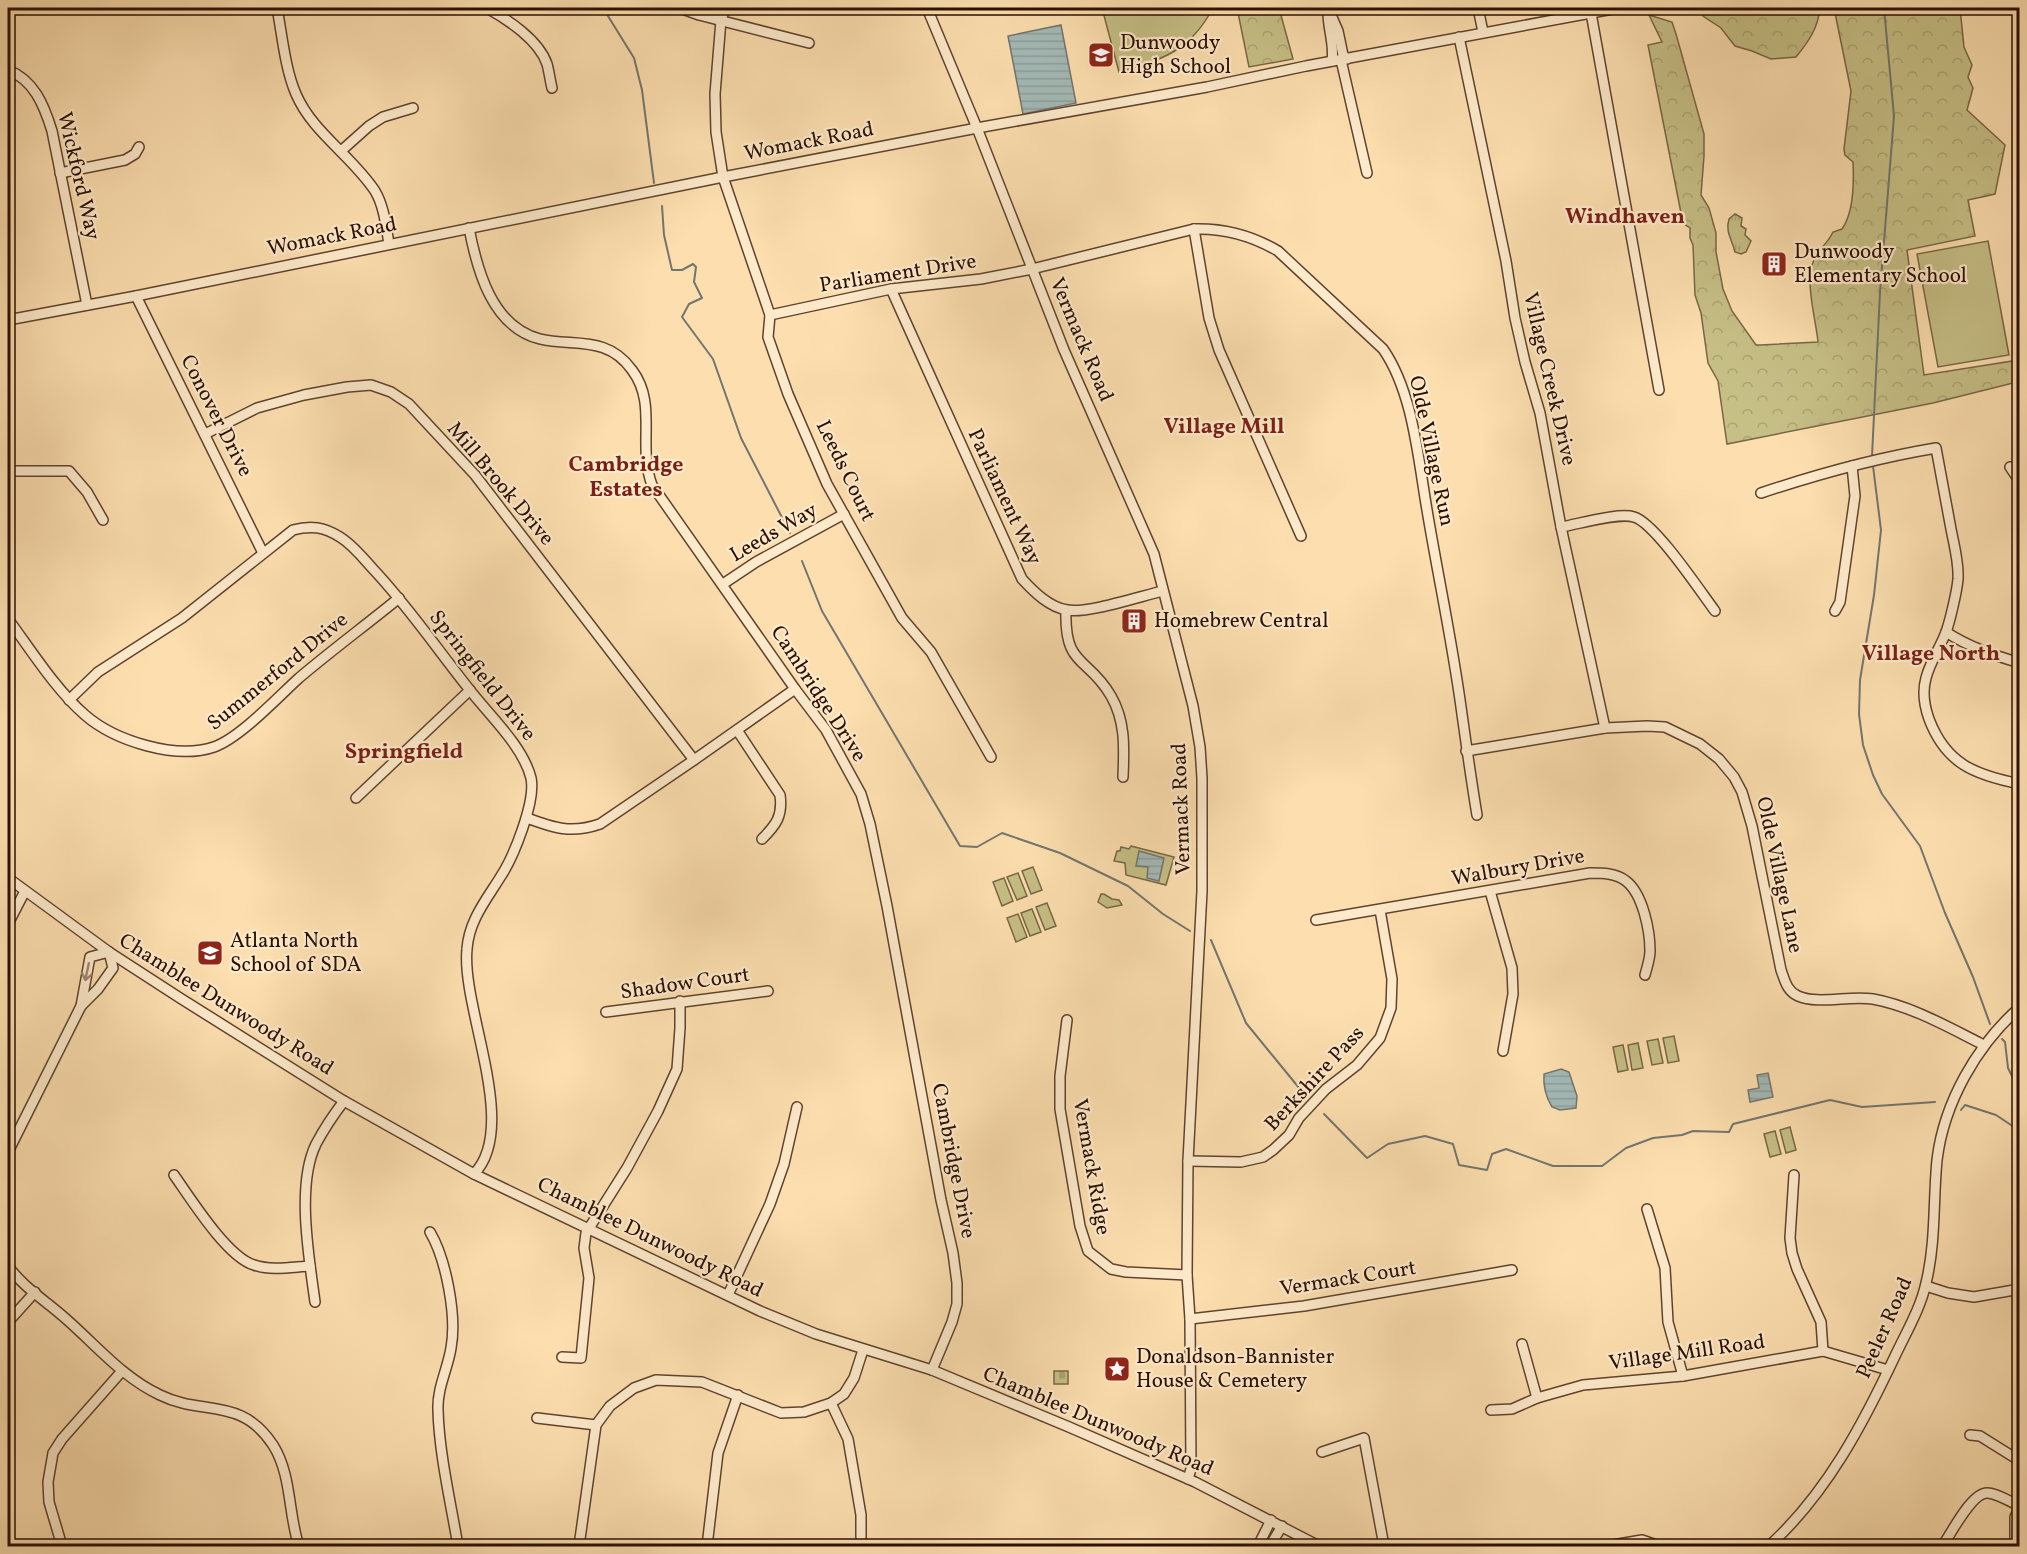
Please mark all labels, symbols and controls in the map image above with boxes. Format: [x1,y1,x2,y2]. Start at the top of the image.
place label: Dunwoody High School [1120,29,1231,82]
school or university icon: Dunwoody High School [1086,40,1116,70]
street label: Wickford Way [49,109,107,243]
street label: Womack Road [742,115,876,169]
district label: Windhaven [1565,202,1685,233]
street label: Womack Road [265,210,399,264]
place label: Dunwoody Elementary School [1794,238,1967,291]
street label: Parliament Drive [817,247,979,301]
building icon: Dunwoody Elementary School [1759,249,1789,279]
street label: Vermack Road [1042,274,1120,406]
street label: Village Creek Drive [1515,290,1583,468]
street label: Conover Drive [173,350,259,482]
street label: Olde Village Run [1401,373,1461,529]
district label: Village Mill [1164,412,1284,443]
street label: Leeds Court [808,415,882,527]
street label: Mill Brook Drive [440,416,560,552]
street label: Parliament Way [960,424,1049,570]
district label: Cambridge Estates [568,450,684,506]
street label: Leeds Way [725,496,824,570]
street label: Springfield Drive [422,605,542,748]
street label: Summerford Drive [201,606,355,738]
building icon: Homebrew Central [1119,606,1149,636]
place label: Homebrew Central [1154,607,1329,636]
street label: Cambridge Drive [763,620,873,768]
district label: Village North [1862,639,2000,670]
district label: Springfield [345,737,463,768]
street label: Vermack Road [1165,742,1199,876]
street label: Olde Village Lane [1748,794,1810,956]
street label: Walbury Drive [1449,842,1587,894]
street label: Chamblee Dunwoody Road [113,927,339,1083]
place label: Atlanta North School of SDA [230,927,362,980]
school or university icon: Atlanta North School of SDA [195,938,225,968]
street label: Shadow Court [619,961,751,1007]
one-way arrow [81,962,92,981]
street label: Berkshire Pass [1258,1020,1372,1138]
street label: Cambridge Drive [924,1081,982,1241]
street label: Vermack Ridge [1065,1097,1117,1237]
street label: Chamblee Dunwoody Road [532,1171,768,1305]
street label: Vermack Court [1278,1254,1418,1304]
street label: Peeler Road [1850,1273,1920,1383]
street label: Village Mill Road [1607,1328,1767,1378]
place label: Donaldson-Bannister House & Cemetery [1136,1343,1335,1396]
place icon: Donaldson-Bannister House & Cemetery [1102,1354,1132,1384]
street label: Chamblee Dunwoody Road [978,1360,1218,1484]

